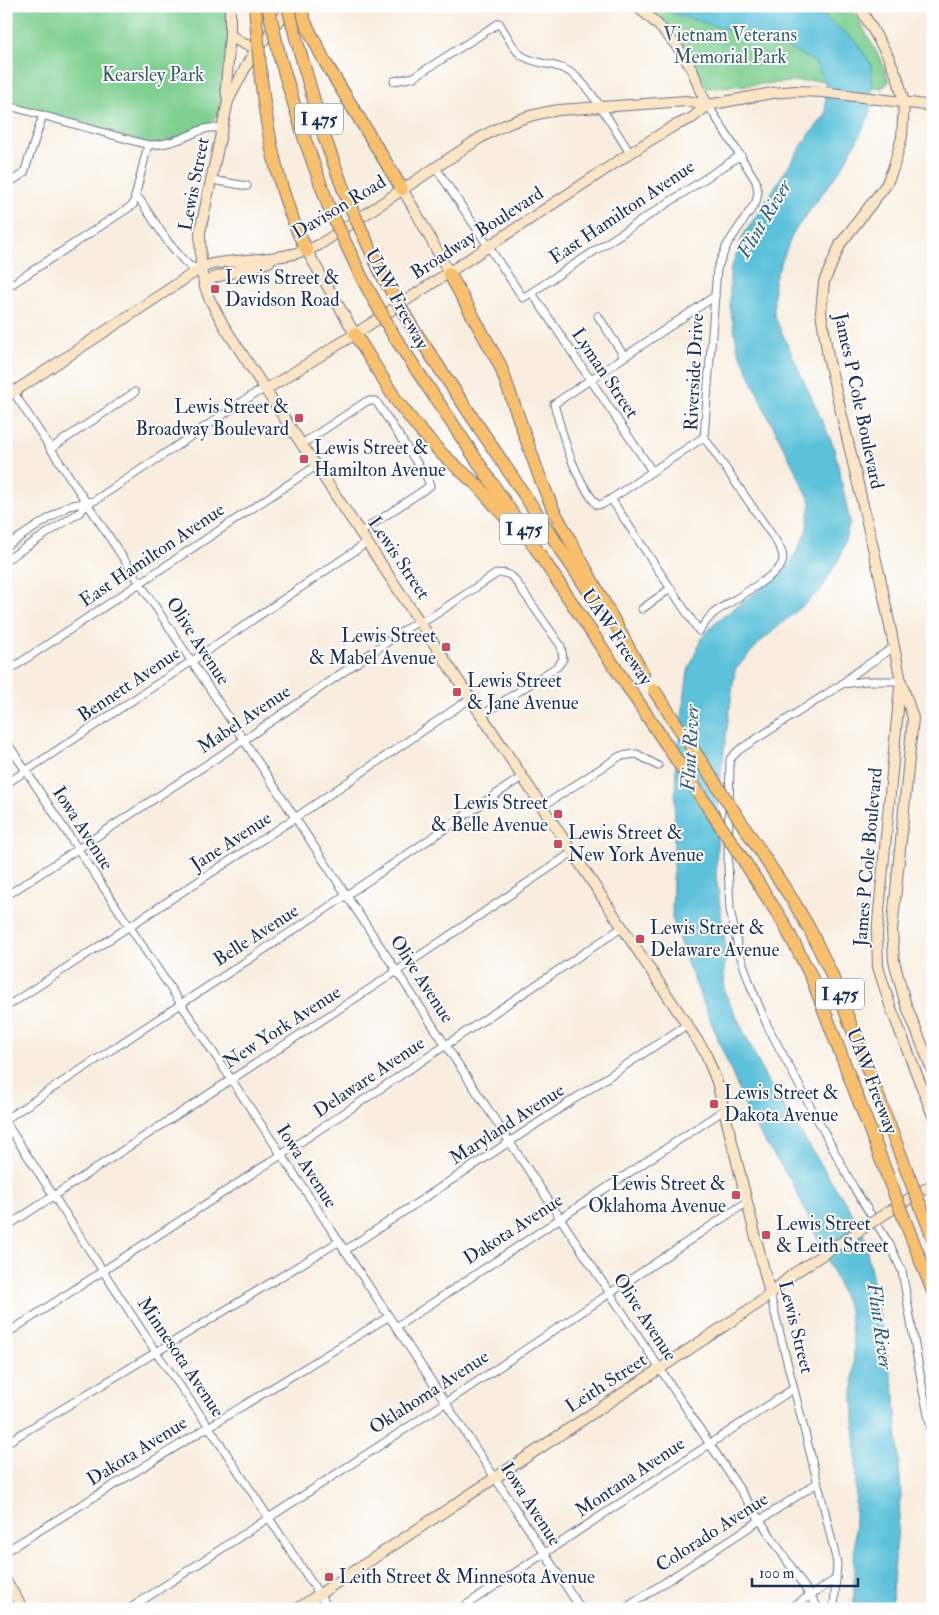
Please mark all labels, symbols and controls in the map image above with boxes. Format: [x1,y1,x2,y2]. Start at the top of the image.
park label: Vietnam Veterans Memorial Park [663,23,797,69]
park label: Kearsley Park [102,63,204,87]
road number: I 475 [295,104,343,134]
street label: Lewis Street [173,135,215,233]
street label: East Hamilton Avenue [545,154,699,270]
street label: Davison Road [288,169,391,244]
water label: Flint River [730,174,798,263]
street label: Broadway Boulevard [406,181,548,285]
street label: UAW Freeway [359,244,435,354]
place label: Lewis Street & Davidson Road [225,266,340,312]
marker: Lewis Street & Davidson Road [209,283,221,295]
street label: James P Cole Boulevard [828,310,890,492]
street label: Riverside Drive [679,312,709,432]
street label: Lyman Street [566,323,644,423]
place label: Lewis Street & Broadway Boulevard [135,395,290,441]
marker: Lewis Street & Broadway Boulevard [293,412,305,424]
place label: Lewis Street & Hamilton Avenue [314,436,446,482]
marker: Lewis Street & Hamilton Avenue [298,453,310,465]
street label: East Hamilton Avenue [75,497,229,613]
street label: Lewis Street [363,512,435,604]
road number: I 475 [500,514,548,544]
street label: UAW Freeway [576,584,659,691]
street label: Olive Avenue [161,592,235,690]
place label: Lewis Street & Mabel Avenue [309,624,436,670]
street label: Bennett Avenue [73,641,185,727]
marker: Lewis Street & Mabel Avenue [440,641,452,653]
place label: Lewis Street & Jane Avenue [467,669,579,715]
street label: Mabel Avenue [193,679,295,759]
marker: Lewis Street & Jane Avenue [451,686,463,698]
water label: Flint River [675,702,705,793]
street label: James P Cole Boulevard [848,766,888,948]
street label: Iowa Avenue [47,782,119,874]
place label: Lewis Street & Belle Avenue [431,791,548,837]
street label: Jane Avenue [185,806,276,877]
marker: Lewis Street & Belle Avenue [552,808,564,820]
place label: Lewis Street & New York Avenue [568,821,704,867]
marker: Lewis Street & New York Avenue [552,838,564,850]
street label: Belle Avenue [209,898,303,971]
place label: Lewis Street & Delaware Avenue [650,916,779,962]
street label: Olive Avenue [385,930,459,1028]
marker: Lewis Street & Delaware Avenue [634,933,646,945]
road number: I 475 [816,979,864,1010]
street label: New York Avenue [219,980,345,1074]
street label: UAW Freeway [841,1025,903,1138]
street label: Delaware Avenue [309,1031,429,1123]
street label: Maryland Avenue [445,1078,569,1170]
place label: Lewis Street & Dakota Avenue [724,1081,839,1127]
marker: Lewis Street & Dakota Avenue [708,1098,720,1110]
street label: Iowa Avenue [271,1120,343,1212]
place label: Lewis Street & Oklahoma Avenue [588,1172,726,1218]
street label: Dakota Avenue [459,1188,567,1270]
marker: Lewis Street & Oklahoma Avenue [730,1189,742,1201]
place label: Lewis Street & Leith Street [776,1212,888,1258]
marker: Lewis Street & Leith Street [760,1229,772,1241]
street label: Olive Avenue [608,1268,682,1366]
street label: Lewis Street [773,1278,819,1376]
water label: Flint River [861,1280,899,1372]
street label: Minnesota Avenue [132,1292,230,1422]
street label: Oklahoma Avenue [365,1344,493,1440]
street label: Leith Street [561,1348,651,1418]
street label: Dakota Avenue [82,1411,192,1491]
street label: Montana Avenue [570,1431,690,1523]
street label: Iowa Avenue [495,1458,567,1550]
street label: Colorado Avenue [651,1487,773,1577]
scale bar [752,1555,858,1587]
text: 100 m [759,1564,795,1583]
place label: Leith Street & Minnesota Avenue [339,1565,595,1589]
marker: Leith Street & Minnesota Avenue [323,1571,335,1583]

